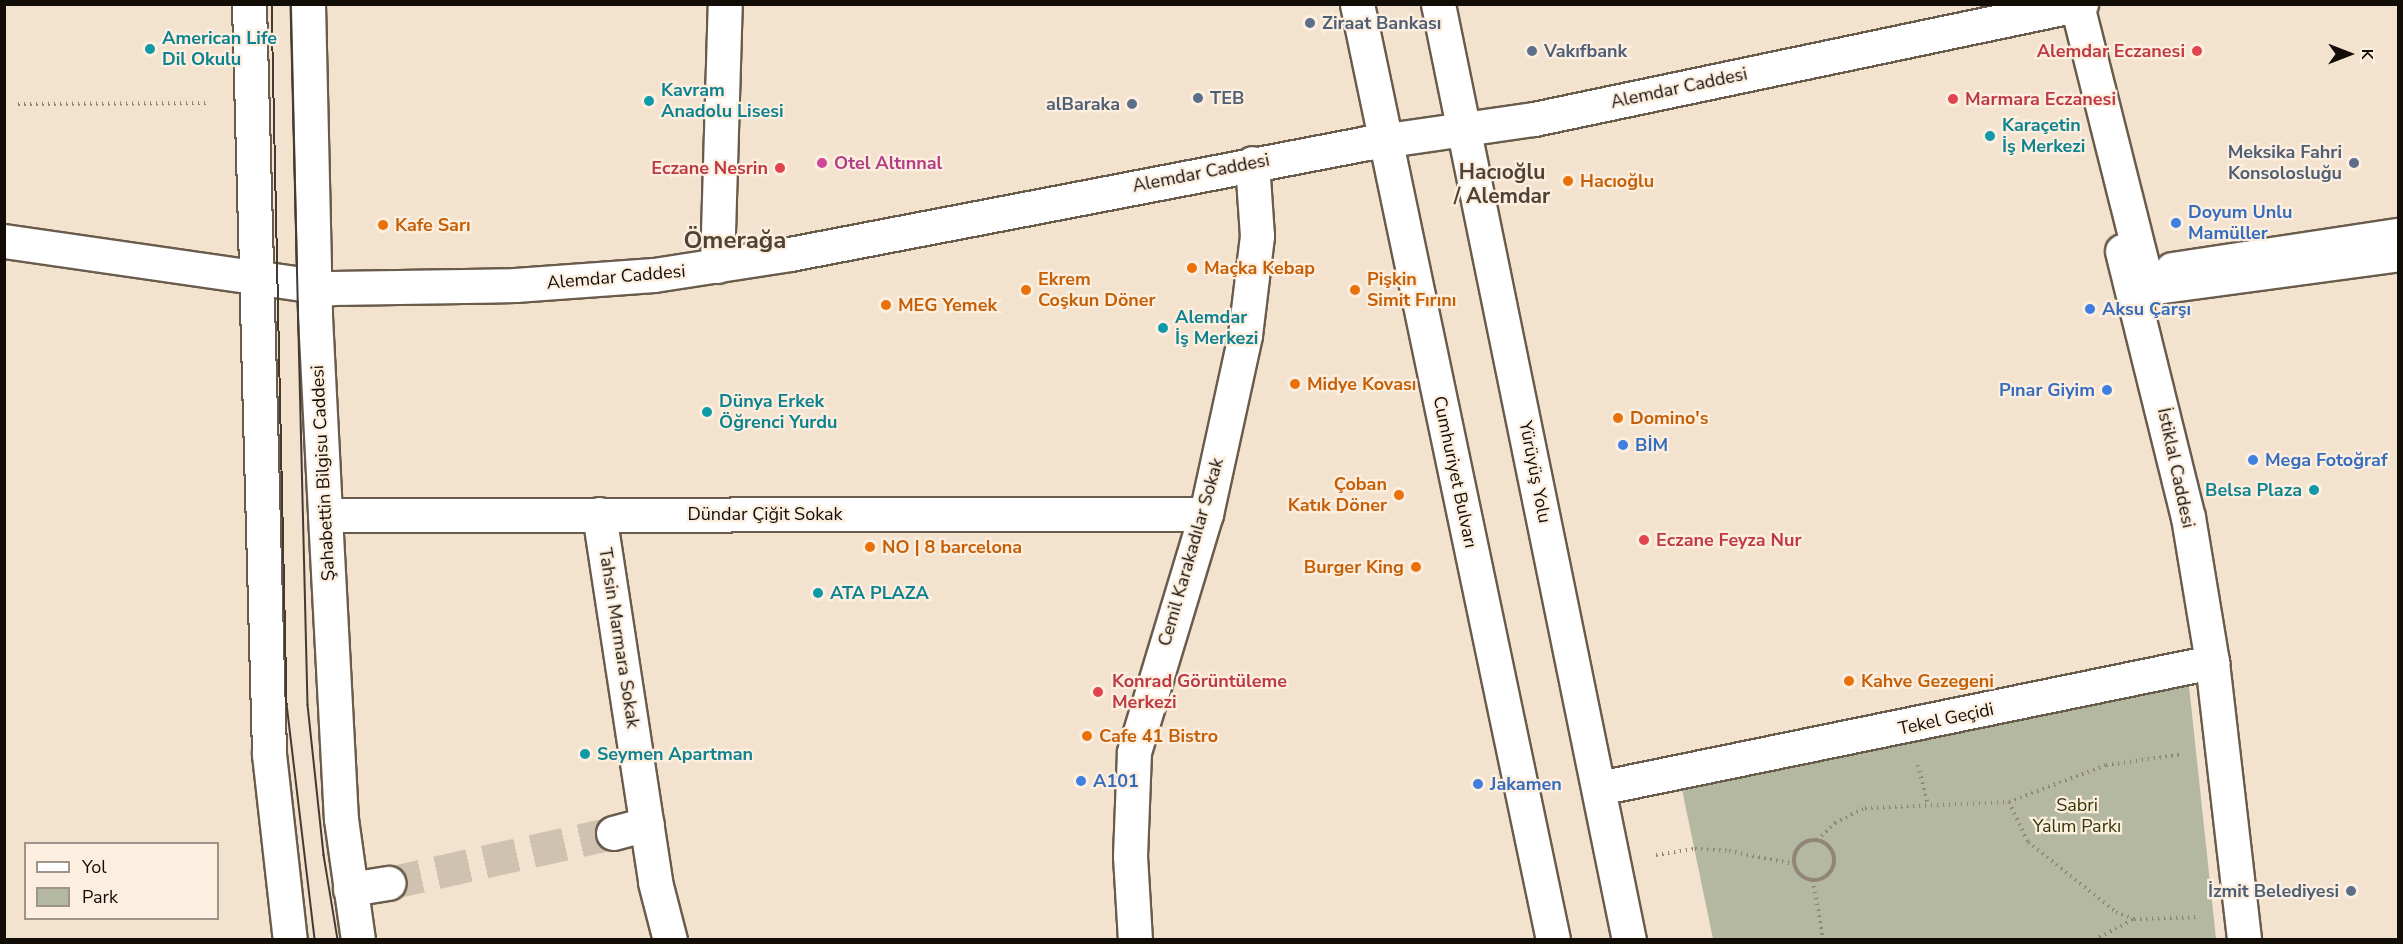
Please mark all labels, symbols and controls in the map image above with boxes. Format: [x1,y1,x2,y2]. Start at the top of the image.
place label: Ziraat Bankası [1322,12,1441,34]
marker: Ziraat Bankası [1303,16,1317,30]
north arrow [2319,24,2379,84]
place label: American Life Dil Okulu [162,28,277,70]
place label: Vakıfbank [1544,40,1627,62]
place label: Alemdar Eczanesi [2037,40,2185,62]
marker: American Life Dil Okulu [143,42,157,56]
marker: Vakıfbank [1525,44,1539,58]
marker: Alemdar Eczanesi [2190,44,2204,58]
text: K [2356,49,2378,59]
street label: Alemdar Caddesi [1609,63,1749,113]
place label: Kavram Anadolu Lisesi [661,80,784,122]
place label: TEB [1210,87,1244,109]
place label: Marmara Eczanesi [1965,88,2116,110]
marker: TEB [1191,91,1205,105]
marker: Marmara Eczanesi [1946,92,1960,106]
place label: alBaraka [1046,93,1120,115]
marker: Kavram Anadolu Lisesi [642,94,656,108]
marker: alBaraka [1125,97,1139,111]
place label: Karaçetin İş Merkezi [2002,115,2085,158]
marker: Karaçetin İş Merkezi [1983,129,1997,143]
place label: Meksika Fahri Konsolosluğu [2228,142,2342,184]
street label: Alemdar Caddesi [1131,149,1271,197]
place label: Otel Altınnal [834,152,942,174]
marker: Otel Altınnal [815,156,829,170]
marker: Meksika Fahri Konsolosluğu [2347,156,2361,170]
place label: Eczane Nesrin [651,157,768,179]
district label: Hacıoğlu / Alemdar [1454,159,1550,209]
marker: Eczane Nesrin [773,161,787,175]
place label: Hacıoğlu [1580,170,1654,192]
marker: Hacıoğlu [1561,174,1575,188]
place label: Doyum Unlu Mamüller [2188,202,2292,244]
place label: Kafe Sarı [395,214,471,236]
marker: Doyum Unlu Mamüller [2169,216,2183,230]
marker: Kafe Sarı [376,218,390,232]
district label: Ömerağa [684,227,786,255]
place label: Maçka Kebap [1204,257,1315,279]
street label: Alemdar Caddesi [546,260,686,294]
marker: Maçka Kebap [1185,261,1199,275]
place label: Ekrem Coşkun Döner [1038,269,1156,312]
place label: Pişkin Simit Fırını [1367,269,1456,312]
marker: Ekrem Coşkun Döner [1019,283,1033,297]
marker: Pişkin Simit Fırını [1348,283,1362,297]
place label: MEG Yemek [898,294,997,316]
marker: MEG Yemek [879,298,893,312]
place label: Aksu Çarşı [2102,298,2191,320]
marker: Aksu Çarşı [2083,302,2097,316]
place label: Alemdar İş Merkezi [1175,307,1258,350]
marker: Alemdar İş Merkezi [1156,321,1170,335]
street label: Şahabettin Bilgisu Caddesi [307,364,339,582]
place label: Midye Kovası [1307,373,1416,395]
marker: Midye Kovası [1288,377,1302,391]
place label: Pınar Giyim [1999,379,2095,401]
marker: Pınar Giyim [2100,383,2114,397]
place label: Dünya Erkek Öğrenci Yurdu [719,391,837,434]
street label: Cumhuriyet Bulvarı [1428,394,1482,550]
marker: Dünya Erkek Öğrenci Yurdu [700,405,714,419]
street label: İstiklal Caddesi [2153,406,2199,530]
place label: Domino's [1630,407,1708,429]
marker: Domino's [1611,411,1625,425]
street label: Yürüyüş Yolu [1515,419,1555,525]
place label: BİM [1635,434,1668,456]
marker: BİM [1616,438,1630,452]
place label: Mega Fotoğraf [2265,449,2387,471]
marker: Mega Fotoğraf [2246,453,2260,467]
street label: Cemil Karakadılar Sokak [1154,455,1228,649]
place label: Çoban Katık Döner [1288,474,1387,516]
place label: Belsa Plaza [2205,479,2302,501]
marker: Belsa Plaza [2307,483,2321,497]
marker: Çoban Katık Döner [1392,488,1406,502]
street label: Dündar Çiğit Sokak [687,503,843,525]
place label: Eczane Feyza Nur [1656,529,1801,551]
marker: Eczane Feyza Nur [1637,533,1651,547]
place label: NO | 8 barcelona [882,536,1022,558]
marker: NO | 8 barcelona [863,540,877,554]
street label: Tahsin Marmara Sokak [594,546,644,730]
place label: Burger King [1304,556,1404,578]
marker: Burger King [1409,560,1423,574]
place label: ATA PLAZA [830,582,929,604]
marker: ATA PLAZA [811,586,825,600]
place label: Kahve Gezegeni [1861,670,1994,692]
place label: Konrad Görüntüleme Merkezi [1112,671,1287,714]
marker: Kahve Gezegeni [1842,674,1856,688]
marker: Konrad Görüntüleme Merkezi [1089,683,1107,701]
street label: Tekel Geçidi [1896,698,1996,740]
place label: Cafe 41 Bistro [1099,725,1218,747]
marker: Cafe 41 Bistro [1080,729,1094,743]
place label: Seymen Apartman [597,743,753,765]
marker: Seymen Apartman [578,747,592,761]
place label: A101 [1093,770,1139,792]
place label: Jakamen [1490,773,1562,795]
marker: A101 [1074,774,1088,788]
marker: Jakamen [1471,777,1485,791]
park label: Sabri Yalım Parkı [2033,795,2121,838]
legend [24,842,219,920]
text: Yol [82,855,107,879]
place label: İzmit Belediyesi [2208,880,2339,902]
marker: İzmit Belediyesi [2344,884,2358,898]
text: Park [82,885,118,909]

